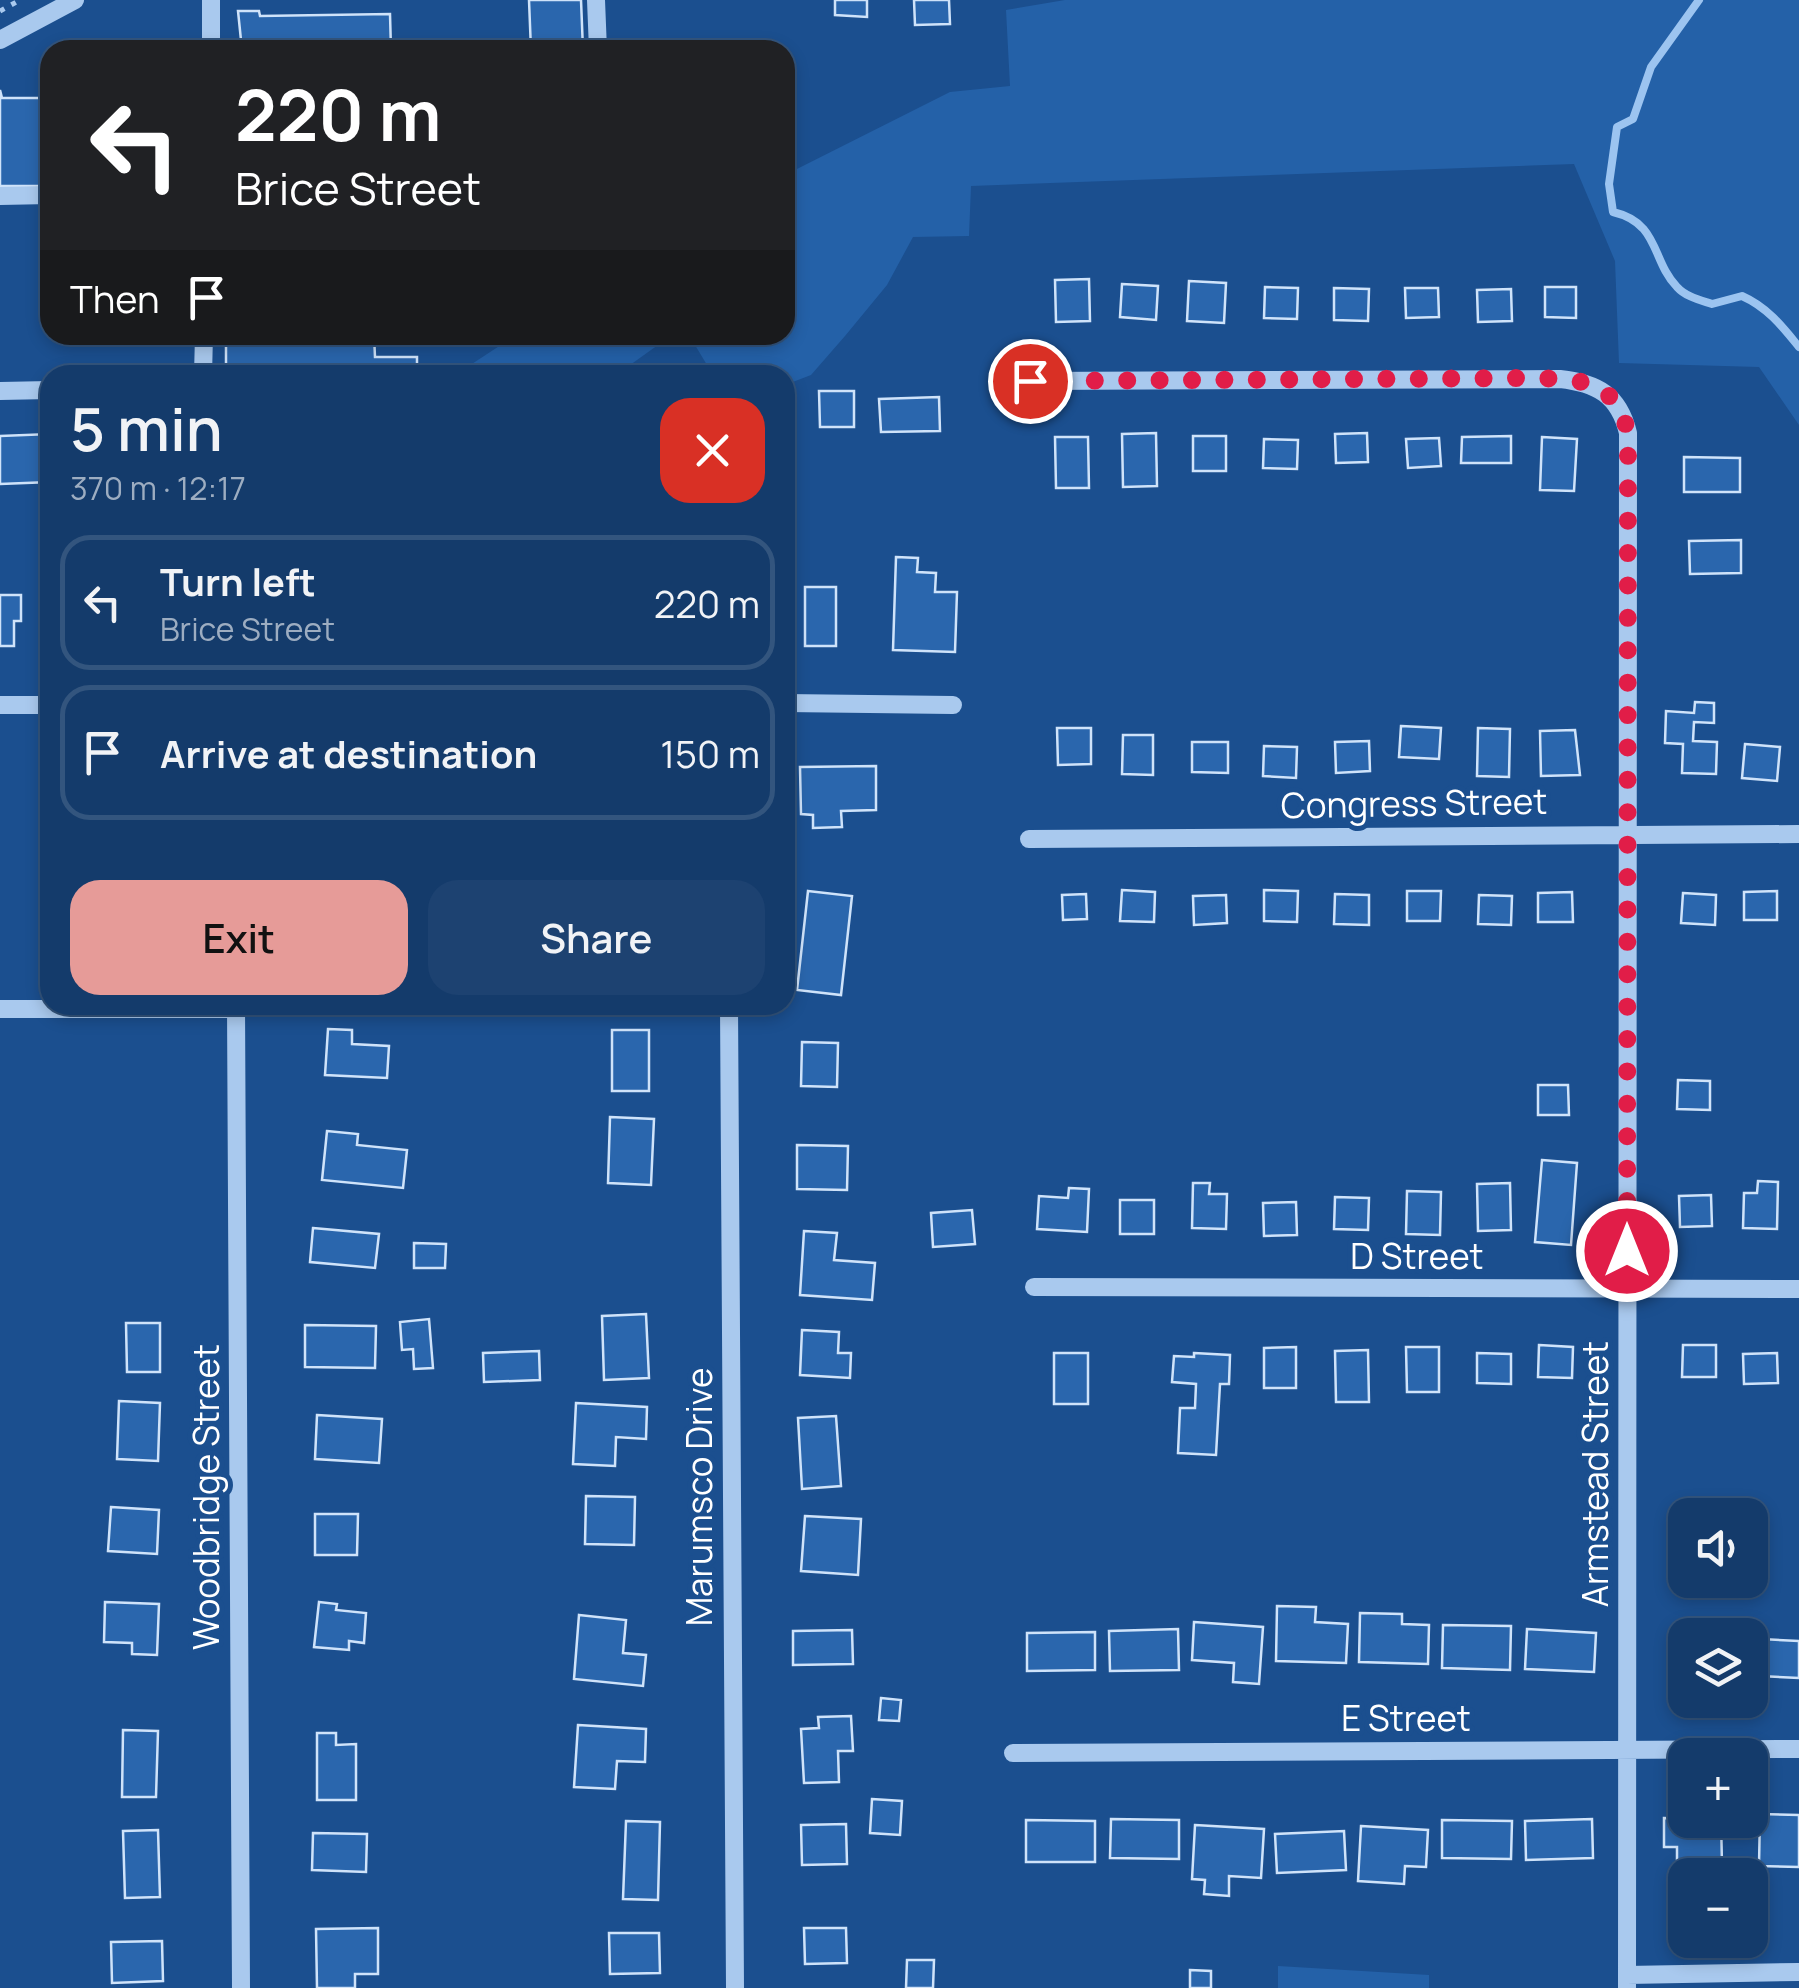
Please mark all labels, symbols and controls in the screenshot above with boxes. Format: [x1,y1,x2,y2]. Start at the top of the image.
text: 220 m [235,66,441,162]
icon: left [70,80,200,210]
text: Brice Street [235,157,481,219]
icon: arrive [179,270,234,325]
text: Then [70,272,159,324]
pin [988,339,1073,424]
icon: arrive [1003,354,1058,409]
text: 5 min [70,387,223,469]
button: close [660,398,765,503]
text: 370 m · 12:17 [70,466,246,510]
text: Turn left [160,555,316,607]
icon: left [75,575,130,630]
text: 220 m [654,577,760,629]
text: Brice Street [160,607,335,651]
icon: arrive [75,725,130,780]
text: Arrive at destination [160,727,537,779]
text: 150 m [660,727,760,779]
street label: Congress Street [1280,777,1548,829]
button: Exit [70,880,408,995]
button: Share [428,880,765,995]
position arrow [1575,1199,1679,1303]
street label: D Street [1350,1232,1484,1280]
street label: Armstead Street [1571,1341,1619,1607]
street label: Woodbridge Street [182,1344,230,1650]
street label: Marumsco Drive [675,1368,723,1626]
map controls [1668,1498,1768,1958]
button: sound [1668,1498,1768,1598]
button: layers [1668,1618,1768,1718]
street label: E Street [1341,1694,1471,1742]
button: + [1668,1738,1768,1838]
button: − [1668,1858,1768,1958]

